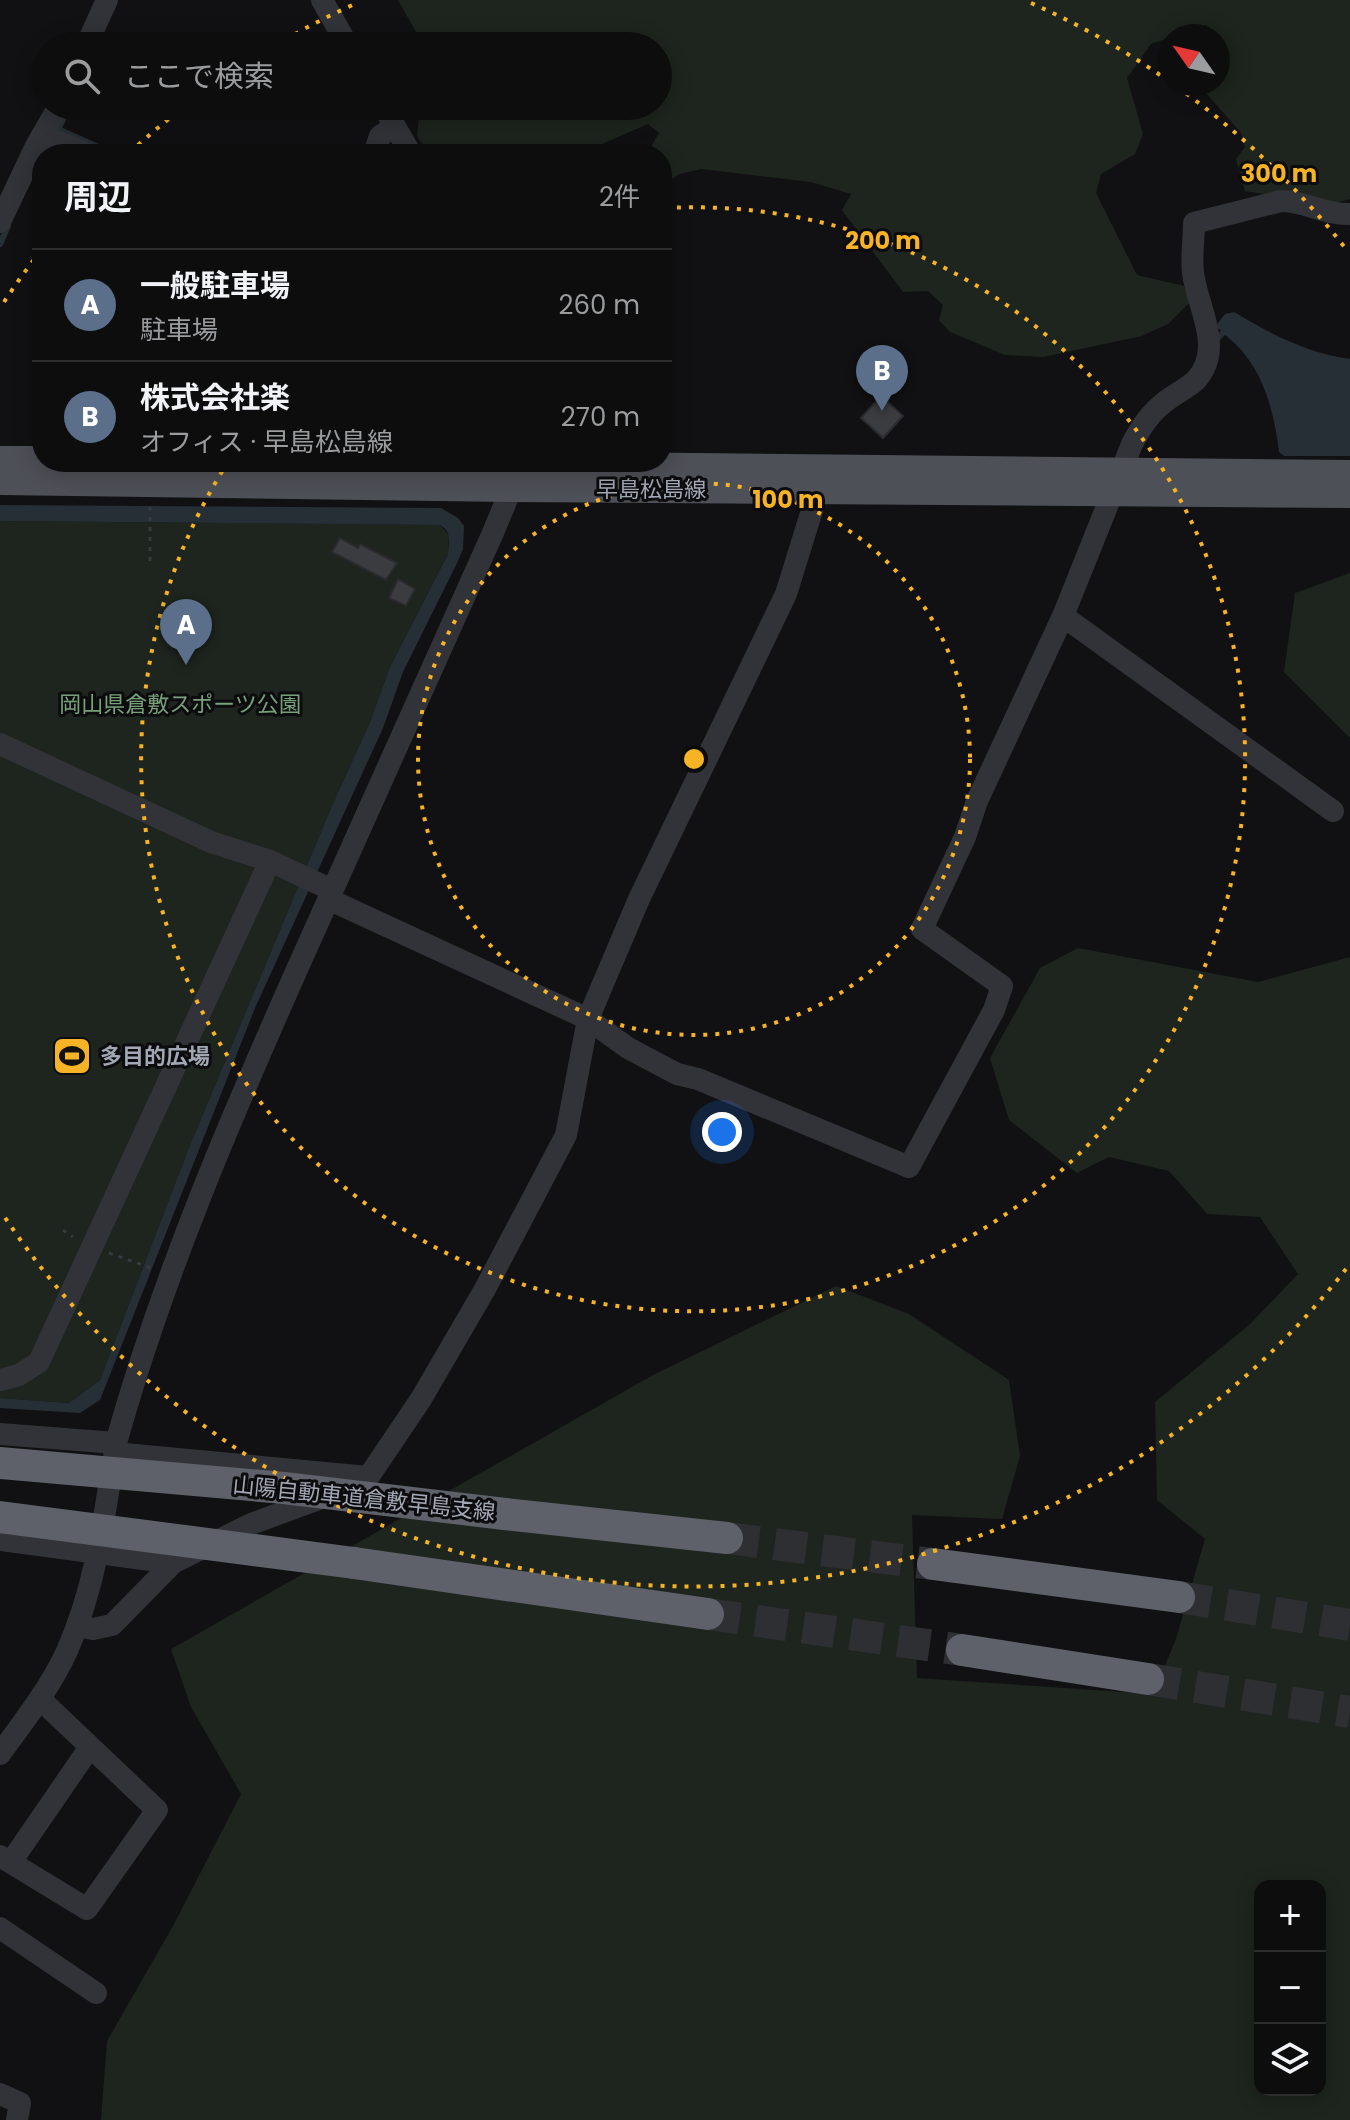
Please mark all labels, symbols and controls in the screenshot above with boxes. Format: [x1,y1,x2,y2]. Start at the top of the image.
north arrow [1158,24,1230,96]
search box [32,32,672,120]
icon: search [60,54,104,98]
text: ここで検索 [124,55,274,98]
text: 300 m [1241,157,1317,190]
text: 周辺 [64,173,132,221]
text: 2件 [599,179,640,215]
text: 200 m [845,224,921,257]
text: 一般駐車場 [140,264,290,307]
text: A [80,287,100,323]
text: 260 m [558,287,640,323]
text: 駐車場 [140,312,218,348]
pin: B [856,345,908,411]
text: 株式会社楽 [140,376,290,419]
text: B [81,399,99,435]
text: 270 m [561,399,640,435]
text: オフィス · 早島松島線 [140,424,393,460]
street label: 早島松島線 [596,474,706,505]
text: 100 m [753,483,823,516]
pin: A [160,599,212,665]
park label: 岡山県倉敷スポーツ公園 [59,689,301,720]
centre of rings [680,745,708,773]
sports icon: 多目的広場 [51,1035,93,1077]
place label: 多目的広場 [100,1041,210,1072]
your location [702,1112,742,1152]
street label: 山陽自動車道倉敷早島支線 [231,1469,497,1528]
map controls [1254,1880,1326,2096]
button: + [1254,1880,1326,1952]
button: − [1254,1952,1326,2024]
button: layers [1254,2024,1326,2096]

